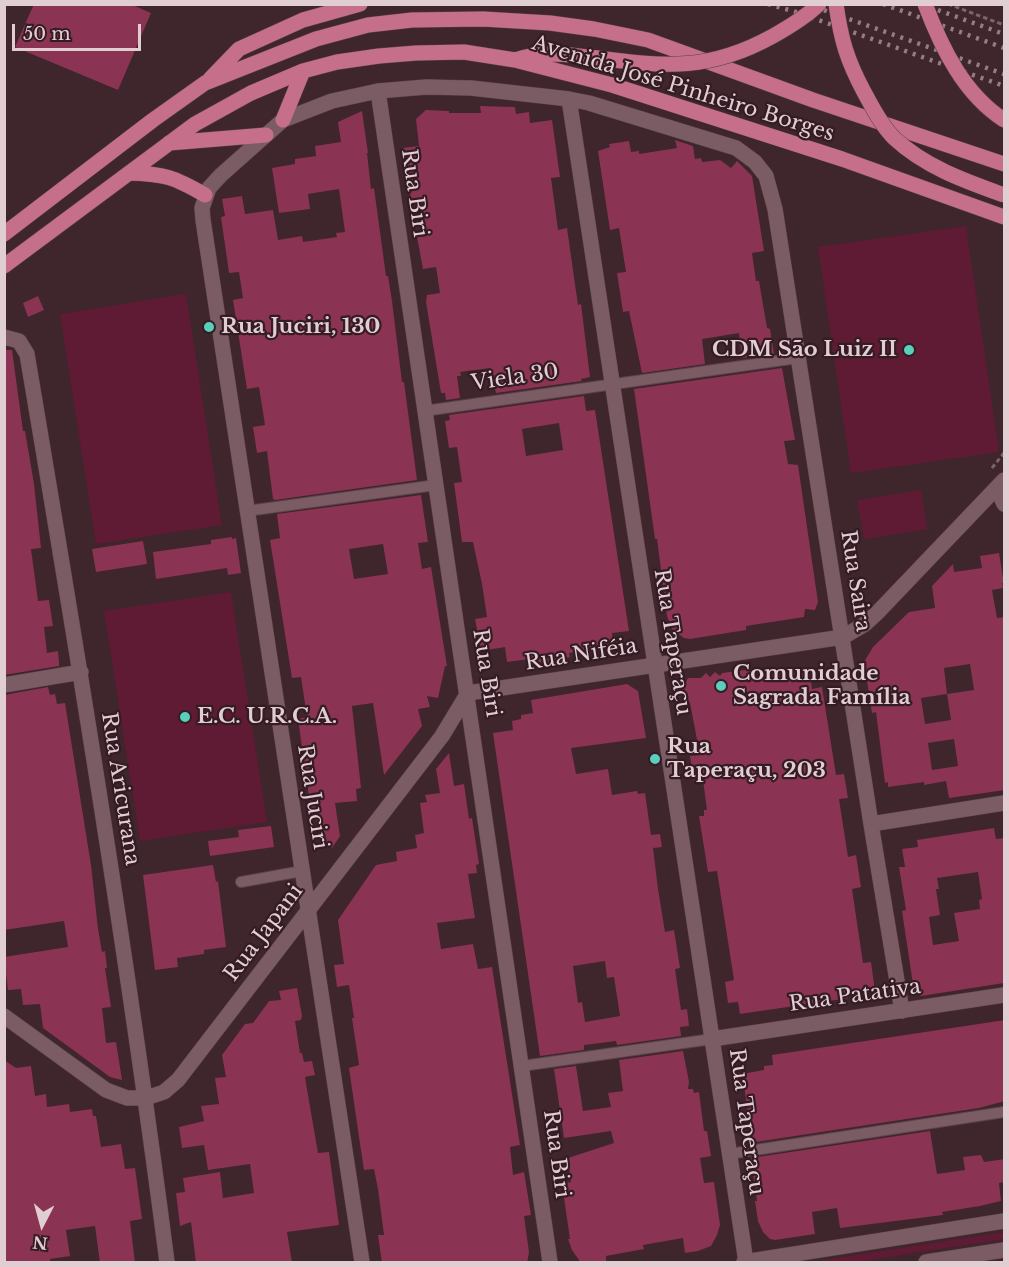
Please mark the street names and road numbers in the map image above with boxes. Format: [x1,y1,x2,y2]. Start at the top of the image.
street label: Avenida José Pinheiro Borges [529,31,837,147]
street label: Rua Biri [395,147,433,239]
street label: Viela 30 [470,359,560,397]
street label: Rua Saira [835,529,875,633]
street label: Rua Taperaçu [648,567,696,717]
street label: Rua Biri [467,627,505,719]
street label: Rua Niféia [523,634,639,676]
street label: Rua Aricurana [95,711,145,867]
street label: Rua Juciri [291,743,333,851]
street label: Rua Japani [219,879,309,987]
street label: Rua Patativa [787,974,923,1018]
street label: Rua Taperaçu [723,1047,769,1197]
street label: Rua Biri [537,1108,575,1200]

